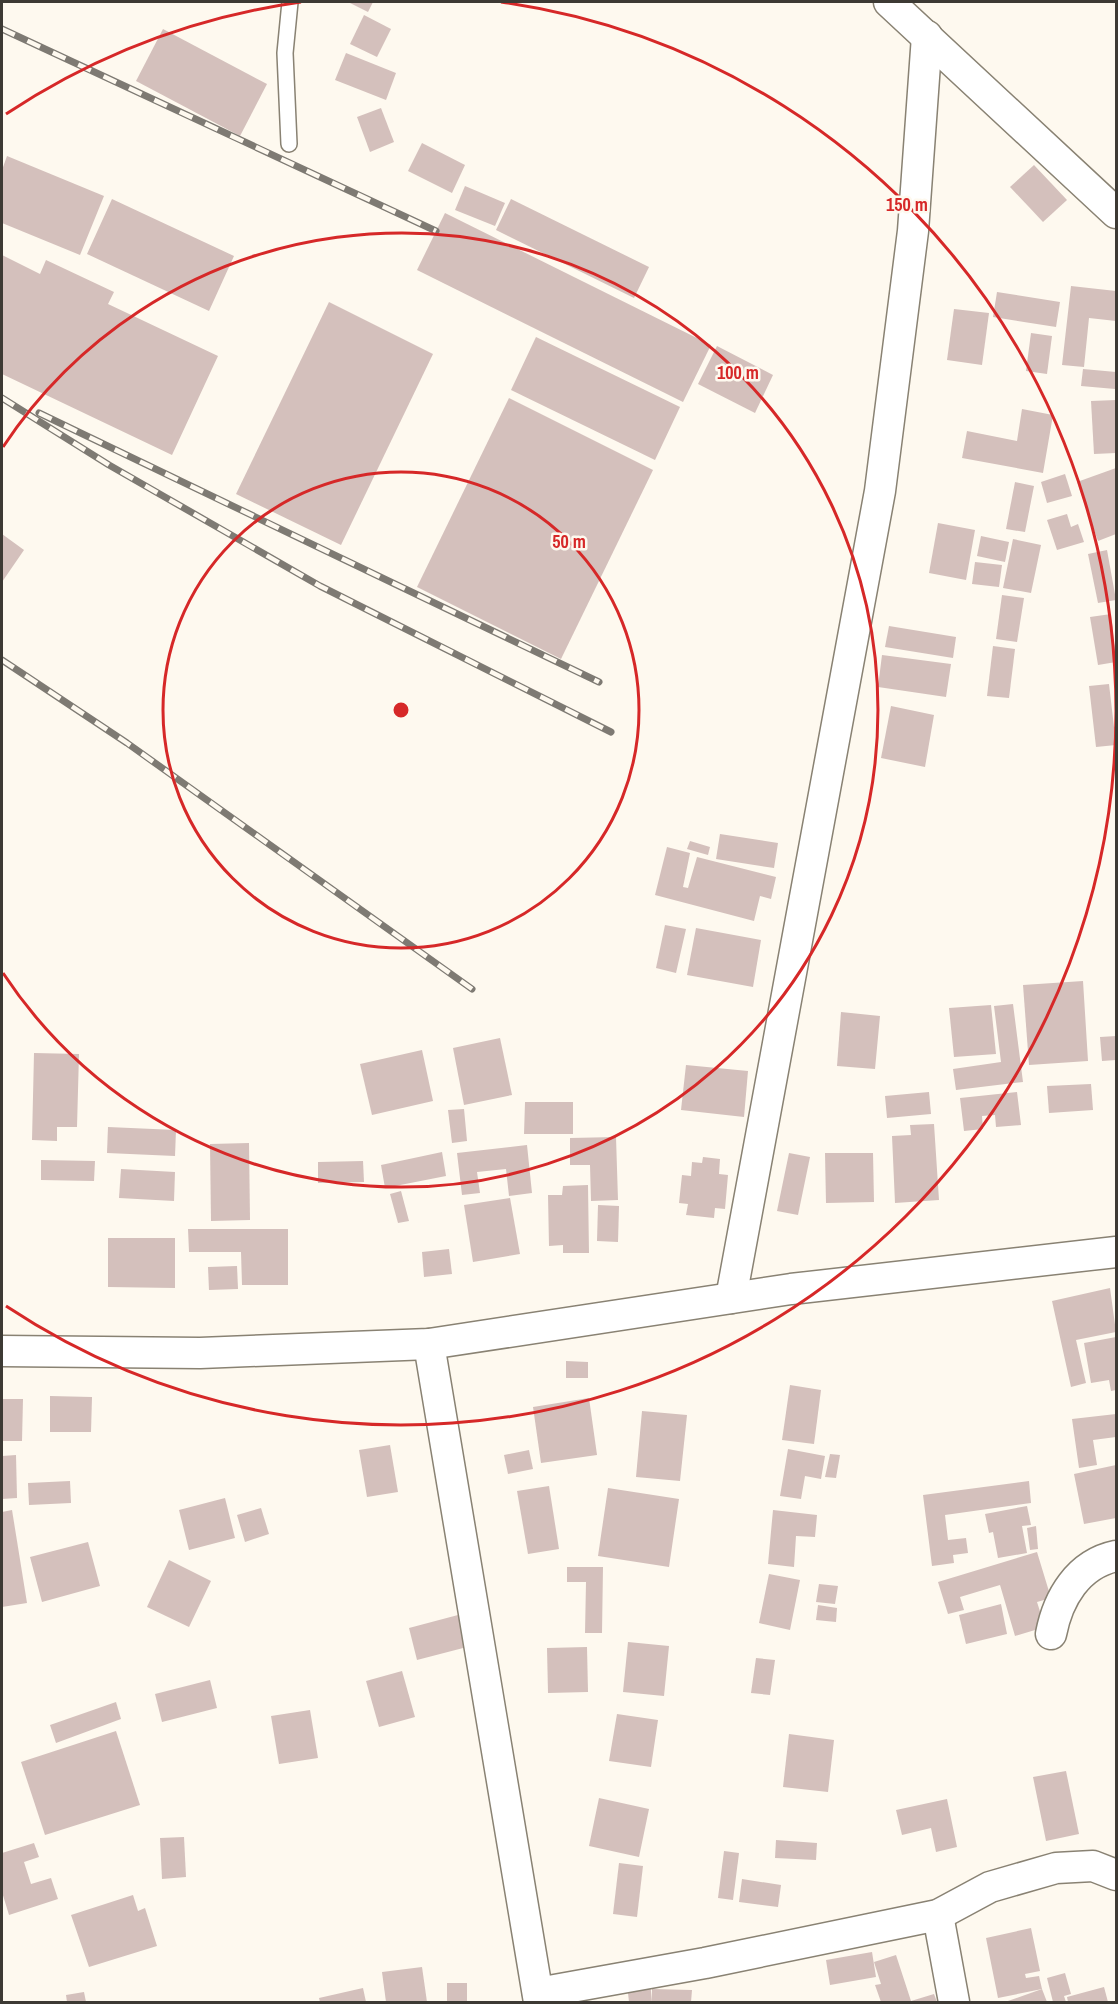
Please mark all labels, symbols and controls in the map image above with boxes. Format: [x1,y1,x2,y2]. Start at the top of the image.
text: 150 m [886,192,928,217]
text: 100 m [717,360,759,385]
text: 50 m [552,529,586,554]
centre of rings [391,700,411,720]

